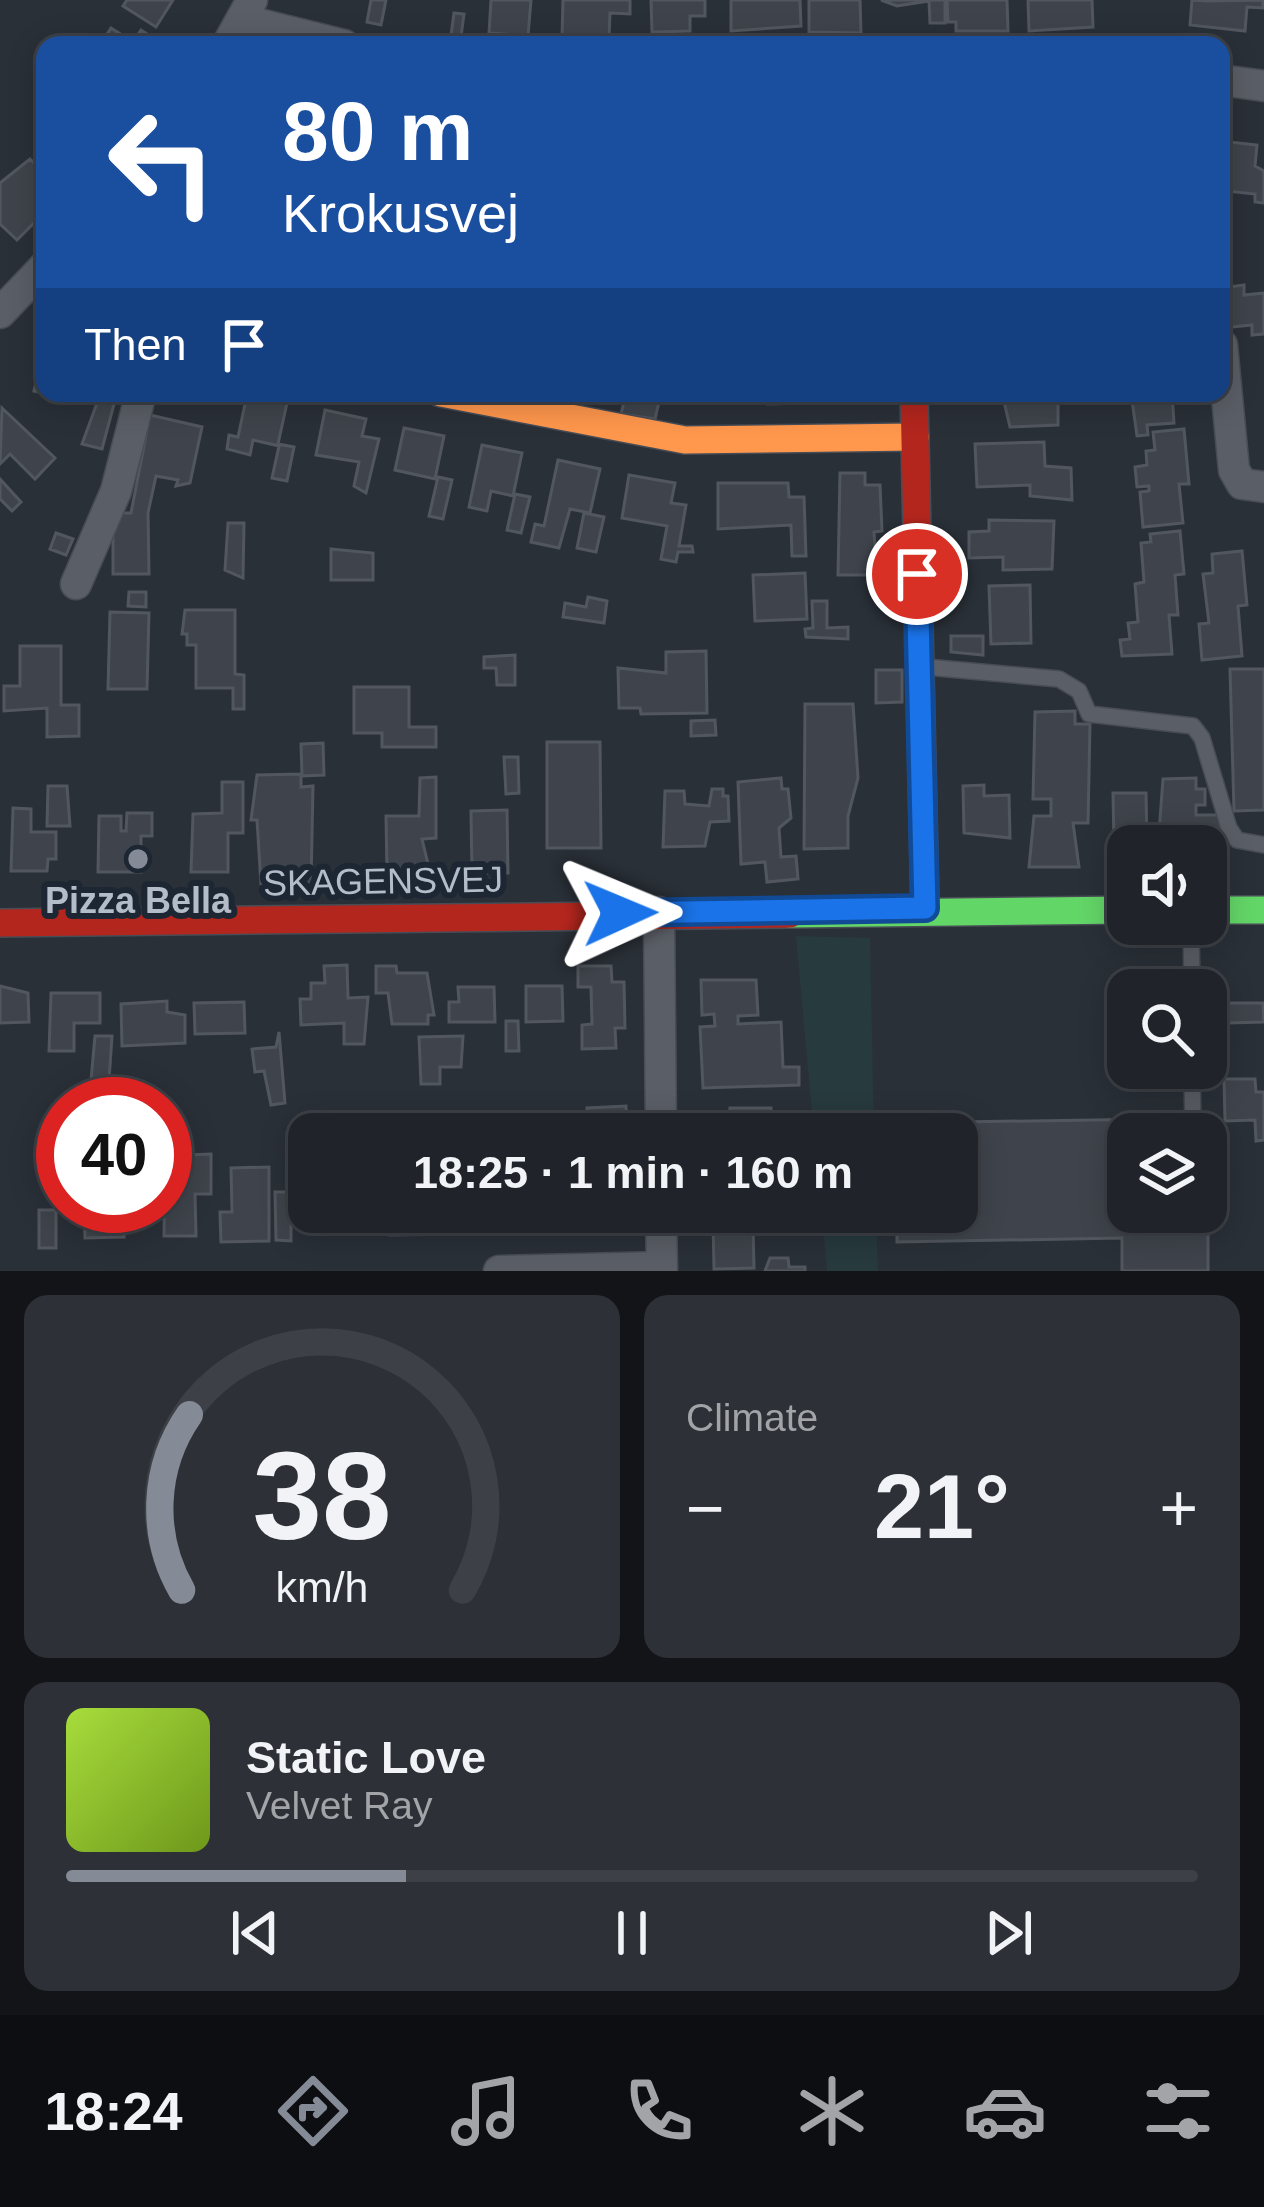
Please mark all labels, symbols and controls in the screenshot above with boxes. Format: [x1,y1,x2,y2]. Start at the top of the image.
icon: left [84,84,240,240]
text: 80 m [282,84,473,178]
text: Krokusvej [282,183,519,243]
icon: arrive [211,312,277,378]
text: Then [84,319,187,370]
pin [866,523,968,625]
icon: arrive [884,541,950,607]
map controls [1107,825,1227,1233]
button: sound [1107,825,1227,945]
marker: Pizza Bella [125,846,151,872]
position arrow [557,850,683,976]
street label: SKAGENSVEJ [263,858,503,904]
place label: Pizza Bella [45,880,232,921]
button: search [1107,969,1227,1089]
speed limit sign: 40 [36,1077,192,1233]
button: layers [1107,1113,1227,1233]
text: 18:25 · 1 min · 160 m [413,1147,853,1198]
text: Climate [686,1396,818,1439]
text: 38 [253,1426,391,1565]
text: 21° [874,1457,1010,1557]
text: − [686,1471,725,1545]
text: + [1159,1471,1198,1545]
text: km/h [276,1562,368,1610]
text: Static Love [246,1732,486,1783]
text: Velvet Ray [246,1784,432,1827]
icon: previous [222,1900,288,1966]
icon: pause [599,1900,665,1966]
icon: next [976,1900,1042,1966]
icon: directions [271,2069,355,2153]
icon: music [444,2069,528,2153]
icon: phone [617,2069,701,2153]
icon: climate [790,2069,874,2153]
icon: car [963,2069,1047,2153]
icon: filters [1136,2069,1220,2153]
text: 18:24 [44,2081,183,2141]

